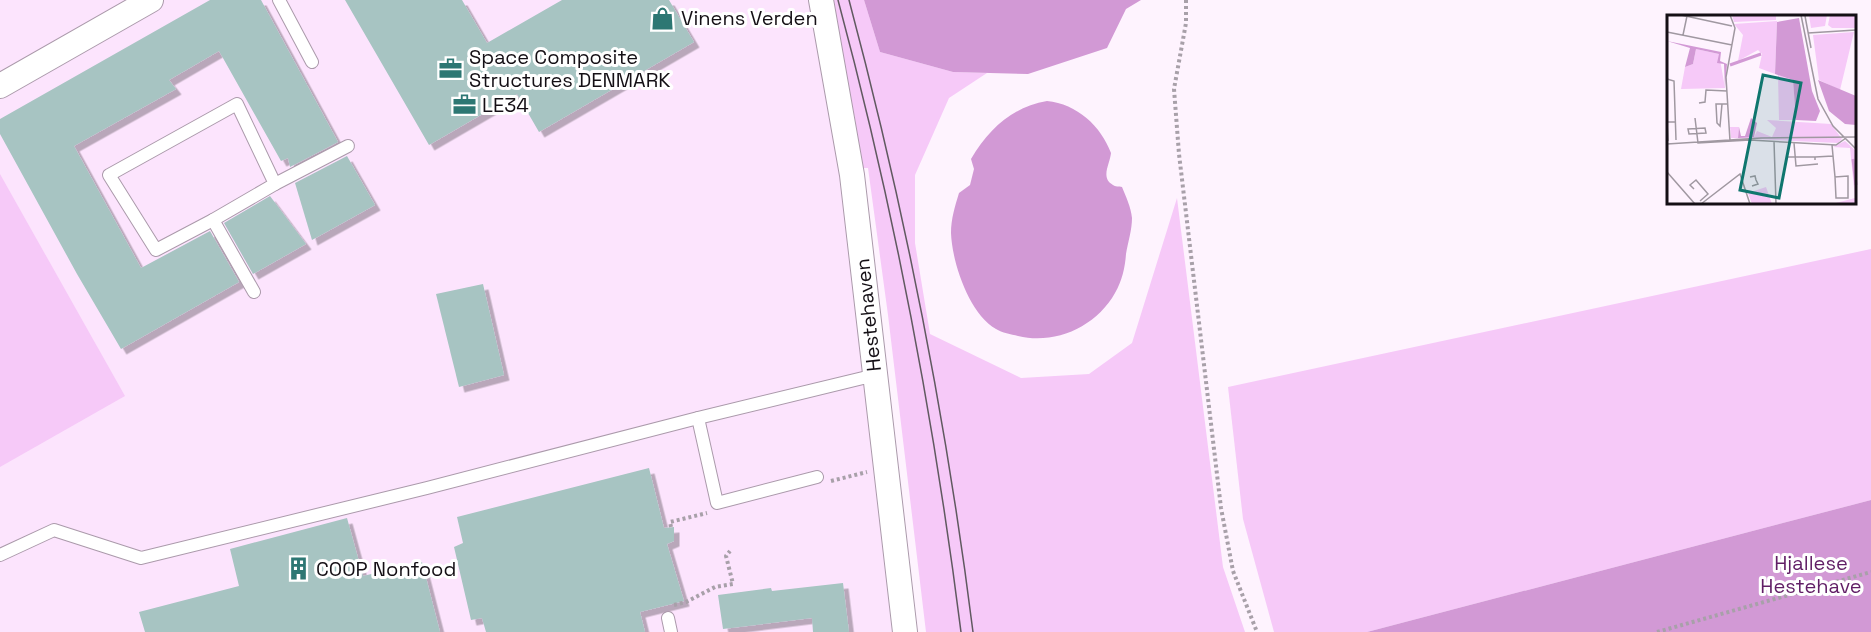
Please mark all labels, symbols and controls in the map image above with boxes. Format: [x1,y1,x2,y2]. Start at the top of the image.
shop icon: Vinens Verden [650,5,676,31]
place label: Vinens Verden [681,5,818,31]
inset map [1667,15,1856,204]
place label: Space Composite Structures DENMARK [469,44,670,93]
office icon: Space Composite Structures DENMARK [438,55,464,81]
office icon: LE34 [451,92,477,118]
place label: LE34 [482,92,529,118]
street label: Hestehaven [849,257,887,373]
park label: Hjallese Hestehave [1760,550,1862,599]
building icon: COOP Nonfood [285,556,311,582]
place label: COOP Nonfood [316,556,456,582]

